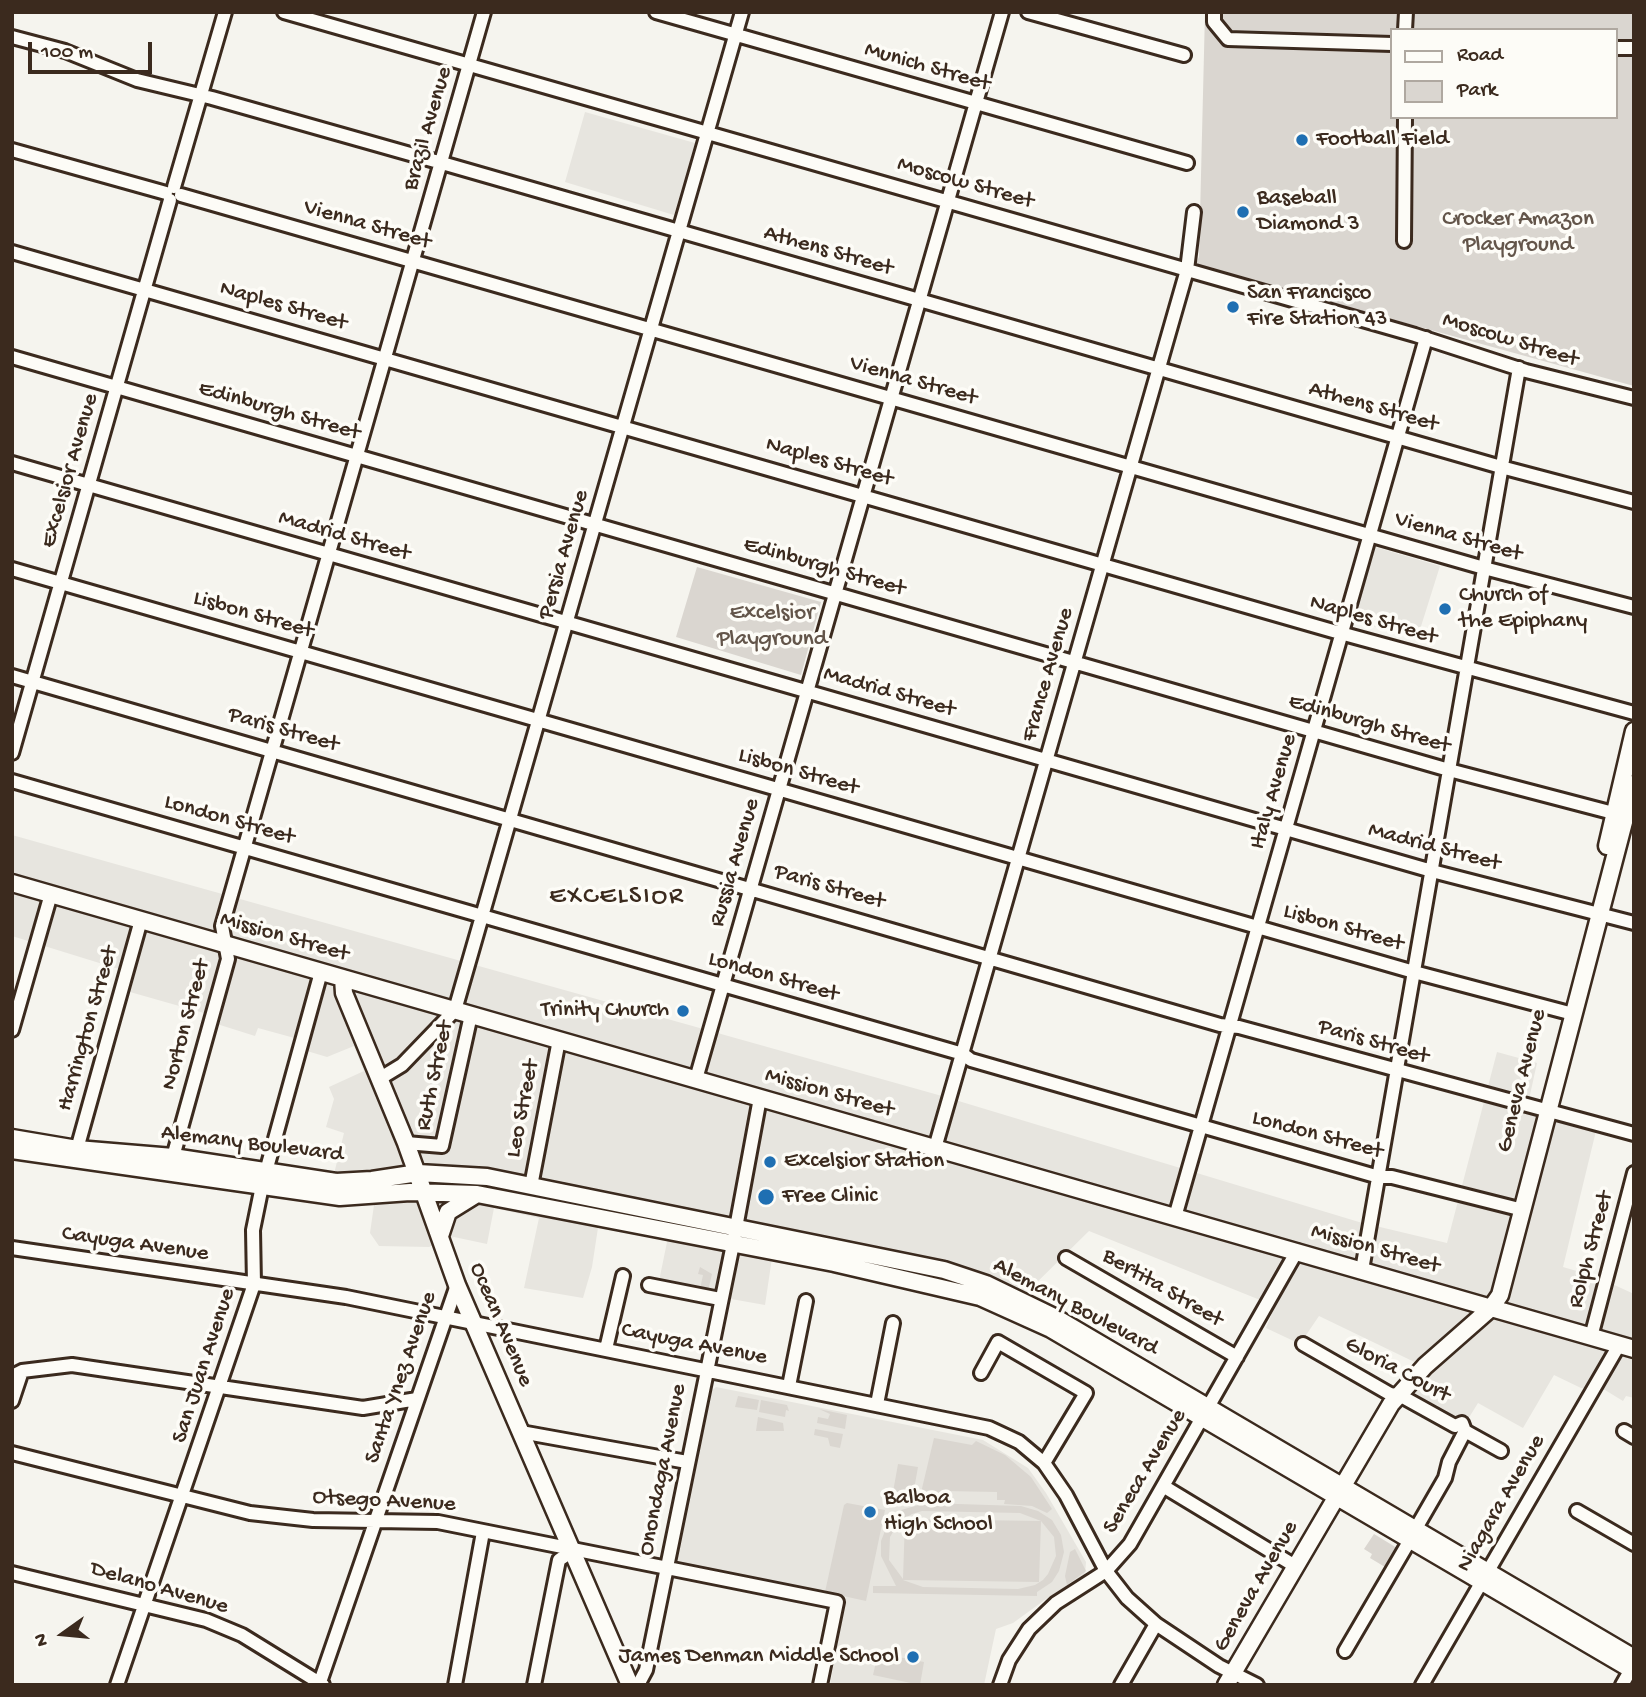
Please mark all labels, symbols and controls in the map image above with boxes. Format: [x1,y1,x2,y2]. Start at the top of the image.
scale bar [32,28,156,72]
legend [1390,28,1618,119]
street label: Munich Street [861,37,993,99]
text: 100 m [41,41,93,66]
text: Road [1457,44,1503,69]
street label: Brazil Avenue [398,64,460,194]
text: Park [1457,79,1497,104]
place label: Football Field [1316,126,1449,154]
marker: Football Field [1294,132,1310,148]
street label: Moscow Street [894,151,1036,217]
place label: Baseball Diamond 3 [1257,185,1360,239]
street label: Vienna Street [300,195,434,257]
marker: Baseball Diamond 3 [1235,204,1251,220]
park label: Crocker Amazon Playground [1442,206,1594,260]
street label: Athens Street [760,220,896,284]
street label: Naples Street [216,276,350,338]
place label: San Francisco Fire Station 43 [1247,280,1388,334]
marker: San Francisco Fire Station 43 [1225,299,1241,315]
street label: Moscow Street [1439,307,1581,375]
street label: Vienna Street [846,351,980,413]
street label: Edinburgh Street [195,376,363,448]
street label: Athens Street [1305,376,1441,440]
street label: Excelsior Avenue [36,391,106,551]
street label: Naples Street [762,432,896,494]
street label: Persia Avenue [533,487,597,623]
street label: Madrid Street [275,505,413,569]
street label: Vienna Street [1391,507,1525,569]
street label: Edinburgh Street [740,532,908,604]
place label: Church of the Epiphany [1459,582,1587,636]
street label: Lisbon Street [190,586,316,646]
street label: Naples Street [1306,590,1440,652]
park label: Excelsior Playground [717,600,827,654]
marker: Church of the Epiphany [1437,601,1453,617]
street label: France Avenue [1017,605,1081,745]
street label: Madrid Street [820,661,958,725]
street label: Edinburgh Street [1285,689,1453,761]
street label: Paris Street [224,702,342,760]
street label: Italy Avenue [1245,731,1305,853]
street label: Lisbon Street [735,743,861,803]
street label: London Street [161,789,297,853]
street label: Russia Avenue [705,796,767,930]
street label: Madrid Street [1365,817,1503,879]
street label: Paris Street [770,859,888,917]
district label: EXCELSIOR [550,882,684,914]
street label: Lisbon Street [1280,899,1406,959]
street label: Mission Street [217,906,351,970]
street label: Harrington Street [52,943,126,1115]
street label: London Street [705,946,841,1010]
street label: Norton Street [156,957,218,1093]
place label: Trinity Church [541,997,669,1025]
marker: Trinity Church [675,1003,691,1019]
street label: Geneva Avenue [1492,1006,1554,1156]
street label: Paris Street [1314,1014,1432,1072]
street label: Ruth Street [411,1019,461,1133]
street label: Leo Street [501,1058,547,1160]
street label: Mission Street [762,1062,896,1126]
street label: London Street [1249,1105,1385,1167]
street label: Alemany Boulevard [159,1120,345,1170]
place label: Excelsior Station [784,1148,944,1176]
marker: Excelsior Station [762,1154,778,1170]
place label: Free Clinic [782,1183,877,1211]
marker: Free Clinic [756,1187,776,1207]
street label: Rolph Street [1563,1189,1621,1311]
street label: Mission Street [1308,1218,1442,1282]
street label: Cayuga Avenue [60,1221,210,1269]
street label: Bertita Street [1097,1243,1227,1335]
street label: Alemany Boulevard [988,1253,1162,1363]
street label: Ocean Avenue [462,1259,538,1391]
street label: San Juan Avenue [167,1285,243,1447]
street label: Santa Ynez Avenue [360,1288,444,1468]
street label: Cayuga Avenue [619,1317,769,1373]
street label: Gloria Court [1339,1332,1455,1410]
street label: Onondaga Avenue [634,1382,694,1558]
street label: Seneca Avenue [1098,1405,1194,1539]
street label: Niagara Avenue [1452,1430,1552,1578]
street label: Otsego Avenue [312,1484,456,1520]
place label: Balboa High School [884,1485,993,1539]
marker: Balboa High School [862,1504,878,1520]
street label: Geneva Avenue [1208,1517,1306,1657]
street label: Delano Avenue [87,1556,231,1622]
north arrow [28,1599,98,1669]
text: N [30,1631,55,1649]
place label: James Denman Middle School [619,1643,899,1671]
marker: James Denman Middle School [905,1649,921,1665]

